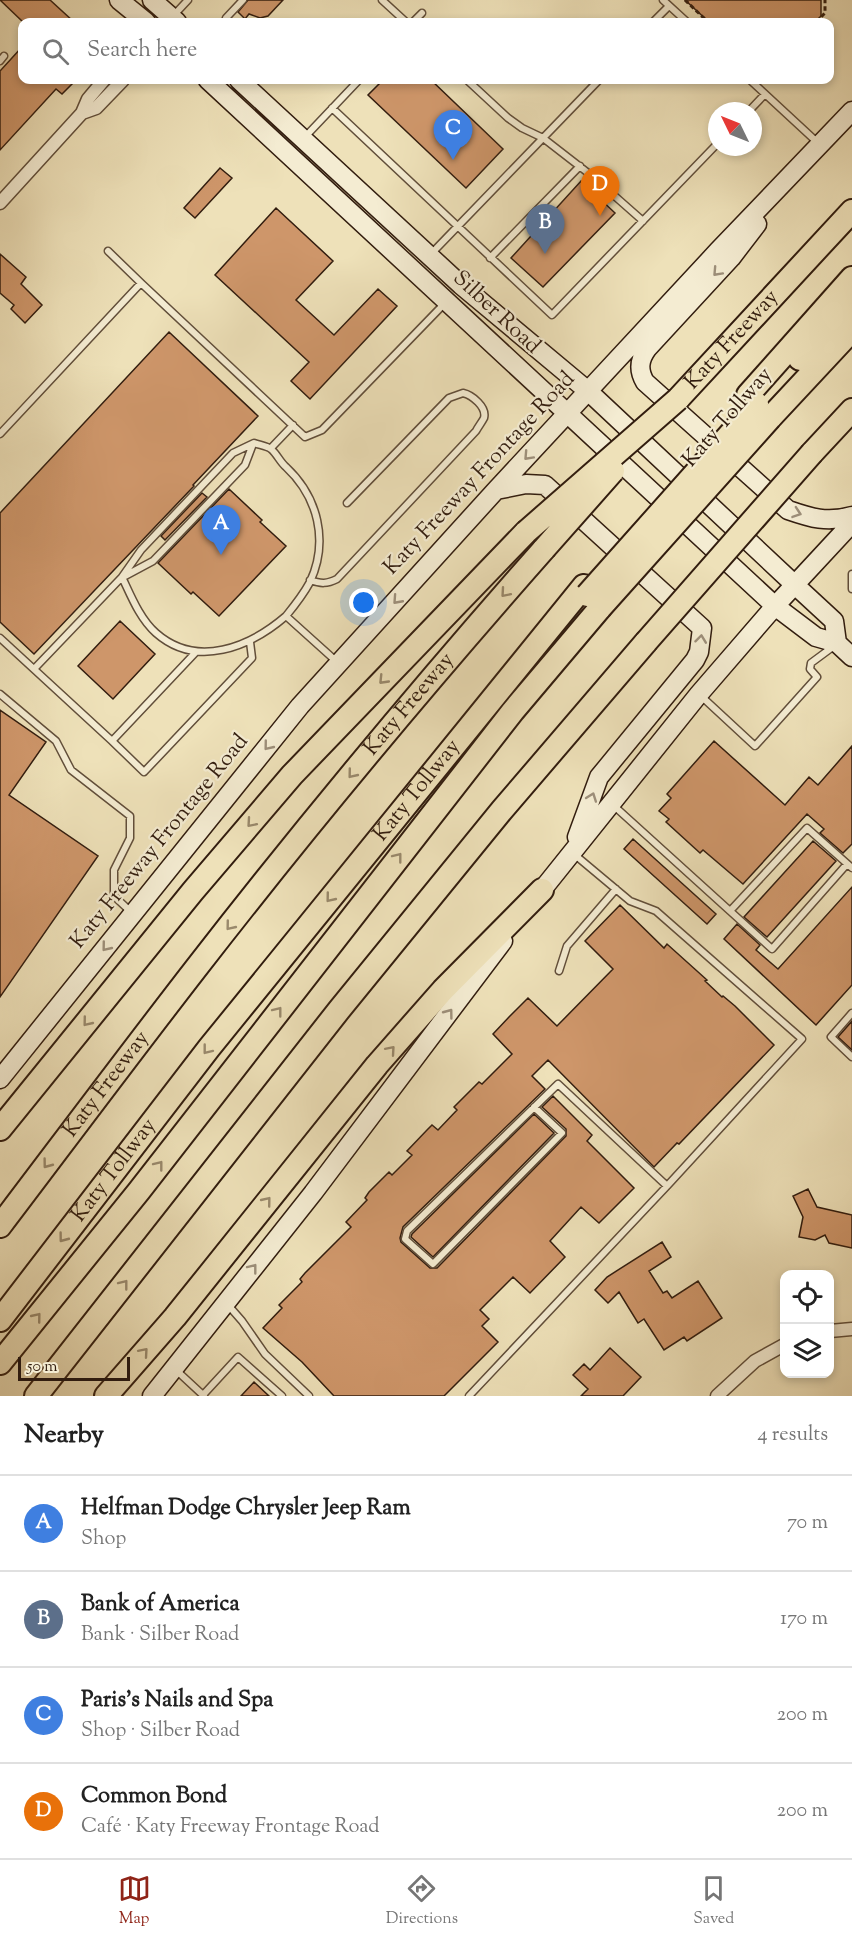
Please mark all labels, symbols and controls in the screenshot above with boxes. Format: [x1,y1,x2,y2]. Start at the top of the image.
search box [18,18,834,84]
icon: search [39,35,72,68]
text: Search here [87,35,197,67]
north arrow [708,102,762,156]
pin: C [434,110,472,160]
pin: D [580,166,620,216]
pin: B [526,204,564,254]
street label: Silber Road [445,264,547,362]
one-way arrow [714,265,725,276]
street label: Katy Freeway [678,283,787,398]
street label: Katy Tollway [675,361,781,475]
street label: Katy Freeway Frontage Road [377,365,583,583]
one-way arrow [524,449,535,459]
pin: A [202,506,240,555]
one-way arrow [791,506,802,518]
one-way arrow [501,586,512,597]
your location [349,588,378,617]
one-way arrow [393,593,404,603]
one-way arrow [694,635,707,644]
street label: Katy Freeway [357,646,463,764]
one-way arrow [380,673,391,684]
street label: Katy Freeway Frontage Road [63,728,257,956]
street label: Katy Tollway [366,733,469,849]
one-way arrow [264,739,275,750]
one-way arrow [348,767,359,778]
one-way arrow [584,793,597,803]
one-way arrow [247,816,258,827]
one-way arrow [390,853,401,864]
one-way arrow [326,892,337,903]
one-way arrow [226,919,237,930]
one-way arrow [102,940,113,951]
one-way arrow [271,1007,282,1018]
one-way arrow [441,1009,452,1020]
one-way arrow [83,1015,94,1026]
street label: Katy Freeway [56,1025,158,1145]
one-way arrow [204,1043,215,1054]
one-way arrow [384,1046,395,1057]
street label: Katy Tollway [64,1112,165,1230]
one-way arrow [43,1157,54,1168]
one-way arrow [151,1161,162,1172]
one-way arrow [260,1197,271,1208]
one-way arrow [60,1232,71,1243]
one-way arrow [246,1263,257,1274]
map controls [780,1270,834,1378]
button: locate [780,1270,834,1324]
one-way arrow [116,1280,127,1291]
one-way arrow [29,1313,40,1324]
button: layers [780,1324,834,1378]
one-way arrow [137,1348,148,1359]
scale bar [18,1354,130,1382]
text: 50 m [27,1356,58,1379]
text: Nearby [24,1417,104,1454]
text: 4 results [757,1421,828,1450]
text: Helfman Dodge Chrysler Jeep Ram [81,1493,411,1525]
text: A [35,1509,52,1538]
text: 70 m [787,1509,828,1538]
text: Shop [81,1525,126,1554]
text: Bank of America [81,1589,240,1621]
text: B [37,1605,50,1634]
text: 170 m [780,1605,828,1634]
text: Bank · Silber Road [81,1621,239,1650]
text: Paris’s Nails and Spa [81,1685,273,1717]
text: C [35,1701,52,1730]
text: 200 m [777,1701,828,1730]
text: Shop · Silber Road [81,1717,240,1746]
text: Common Bond [81,1781,227,1813]
text: D [36,1797,51,1826]
text: 200 m [777,1797,828,1826]
text: Café · Katy Freeway Frontage Road [81,1813,380,1842]
tab: Map [118,1872,151,1931]
tab: Directions [386,1872,458,1931]
tab: Saved [693,1872,734,1931]

